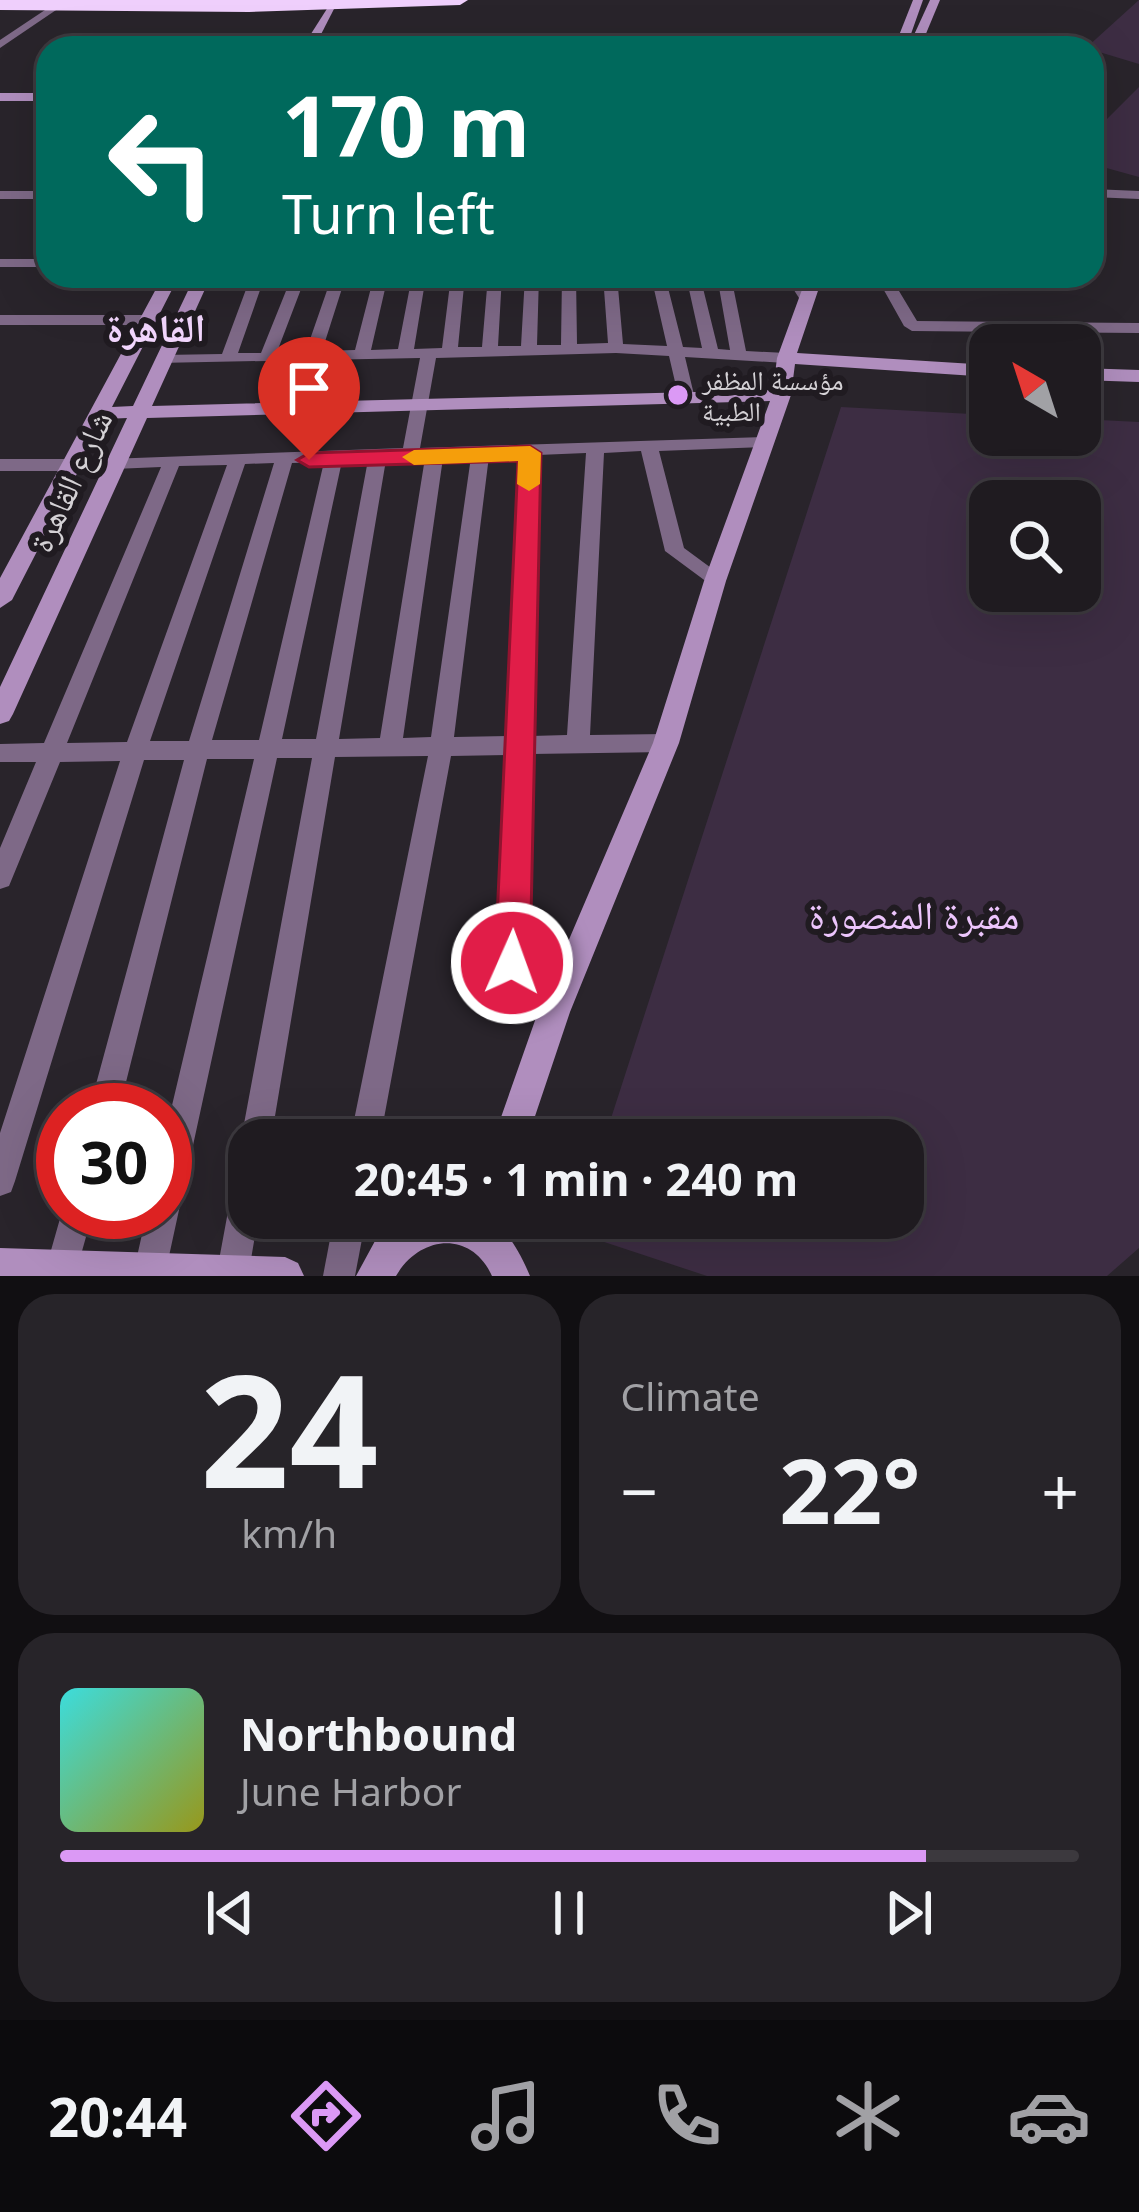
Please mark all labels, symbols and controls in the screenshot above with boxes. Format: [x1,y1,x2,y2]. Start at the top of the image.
text: 170 m [282,67,530,182]
icon: left [84,84,240,240]
text: Turn left [282,176,495,250]
district label: القاهرة [107,300,205,353]
north arrow [969,324,1101,456]
map controls [969,324,1101,612]
pin [258,337,360,460]
icon: arrive [276,355,342,421]
place label: مؤسسة المظفر الطبية [701,361,843,429]
marker: مؤسسة المظفر الطبية [665,382,691,408]
street label: شارع القاهرة [18,403,122,559]
button: search [969,480,1101,612]
park label: مقبرة المنصورة [809,887,1019,940]
position arrow [449,900,575,1026]
speed limit sign: 30 [36,1083,192,1239]
text: 20:45 · 1 min · 240 m [354,1148,798,1209]
text: 24 [200,1321,378,1534]
text: Climate [621,1369,760,1422]
text: 22° [779,1428,920,1550]
text: − [621,1445,658,1535]
text: + [1041,1445,1079,1535]
text: km/h [241,1506,337,1559]
text: Northbound [240,1703,517,1764]
text: June Harbor [240,1764,462,1817]
icon: previous [197,1880,263,1946]
icon: pause [536,1880,602,1946]
icon: next [876,1880,942,1946]
icon: directions [284,2074,368,2158]
icon: music [464,2074,548,2158]
icon: phone [645,2074,729,2158]
icon: climate [826,2074,910,2158]
icon: car [1007,2074,1091,2158]
text: 20:44 [48,2079,187,2153]

